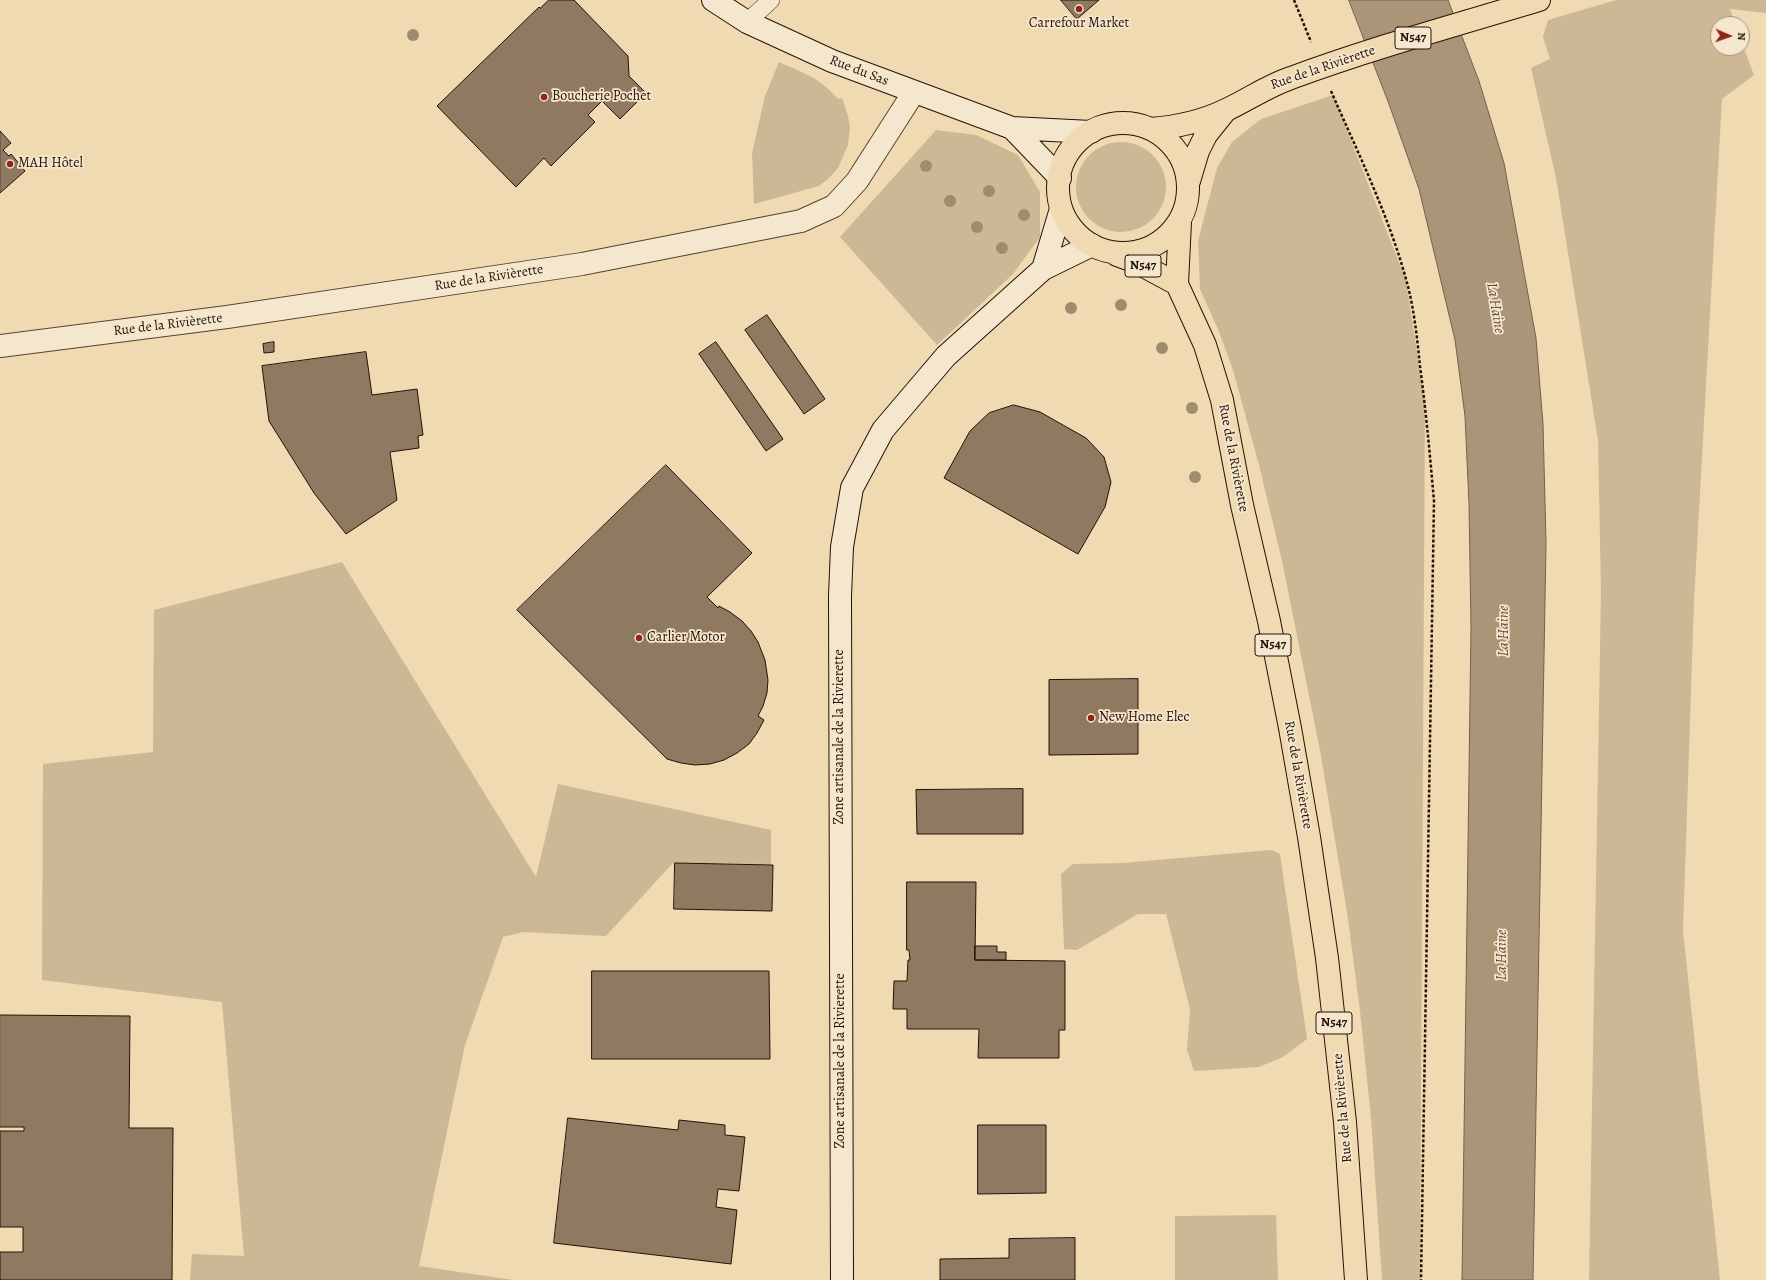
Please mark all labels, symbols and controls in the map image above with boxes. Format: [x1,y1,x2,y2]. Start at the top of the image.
marker: Carrefour Market [1074,4,1084,14]
place label: Carrefour Market [1029,16,1129,32]
north arrow [1710,16,1750,56]
road number: N547 [1395,27,1431,49]
text: N [1734,32,1749,41]
street label: Rue de la Rivièrette [1268,42,1378,94]
street label: Rue du Sas [827,52,891,90]
place label: Boucherie Pochet [552,89,651,105]
marker: Boucherie Pochet [539,92,549,102]
place label: MAH Hôtel [18,156,83,172]
marker: MAH Hôtel [5,159,15,169]
road number: N547 [1125,255,1161,277]
street label: Rue de la Rivièrette [433,261,545,295]
water label: La Haine [1482,281,1508,335]
street label: Rue de la Rivièrette [112,310,224,340]
street label: Rue de la Rivièrette [1214,402,1252,514]
water label: La Haine [1495,606,1513,656]
place label: Carlier Motor [647,630,725,646]
marker: Carlier Motor [634,633,644,643]
road number: N547 [1255,634,1291,656]
street label: Zone artisanale de la Rivierette [832,649,848,825]
place label: New Home Elec [1099,710,1190,726]
marker: New Home Elec [1086,713,1096,723]
street label: Rue de la Rivièrette [1280,719,1316,831]
water label: La Haine [1493,930,1511,980]
street label: Zone artisanale de la Rivierette [833,973,849,1149]
road number: N547 [1316,1012,1352,1034]
street label: Rue de la Rivièrette [1330,1053,1356,1163]

